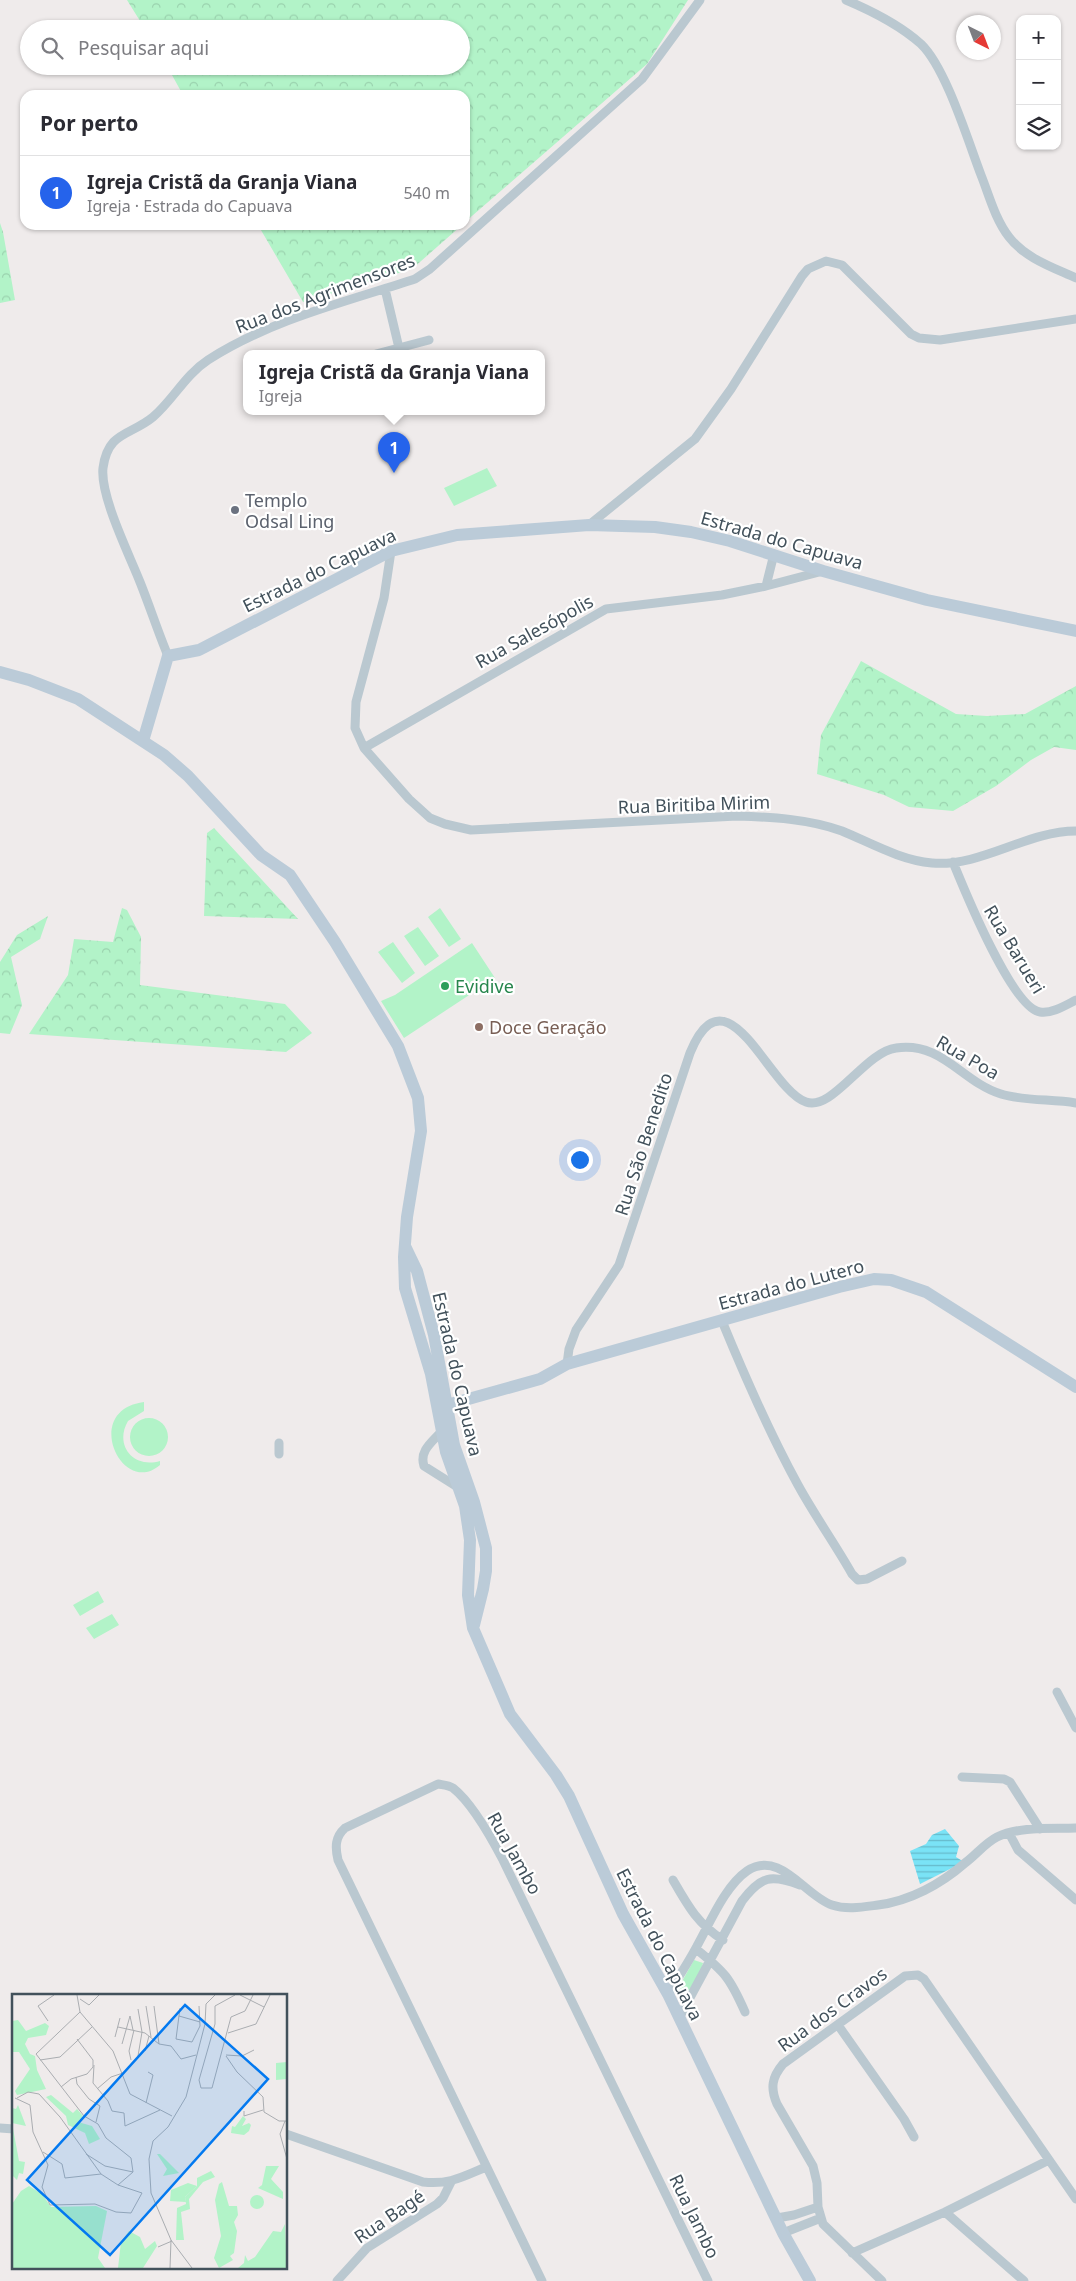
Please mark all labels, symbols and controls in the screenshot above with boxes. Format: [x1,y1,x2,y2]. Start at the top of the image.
north arrow [956,15,1001,60]
map controls [1016,15,1061,150]
button: + [1016,15,1061,60]
search box [20,20,470,75]
icon: search [38,34,66,62]
text: Pesquisar aqui [78,35,209,61]
button: − [1016,60,1061,105]
button: layers [1016,105,1061,150]
text: Por perto [40,109,138,137]
text: Igreja Cristã da Granja Viana [87,169,357,195]
text: 1 [51,182,61,204]
text: 540 m [403,182,450,204]
text: Igreja · Estrada do Capuava [87,195,292,217]
street label: Rua dos Agrimensores [232,248,418,338]
popup [243,350,545,415]
text: Igreja Cristã da Granja Viana [259,359,529,385]
text: Igreja [259,385,303,407]
pin: 1 [378,432,410,473]
place label: Templo Odsal Ling [245,488,334,533]
marker: Templo Odsal Ling [229,504,241,516]
street label: Estrada do Capuava [698,505,866,575]
street label: Estrada do Capuava [238,522,400,618]
street label: Rua Salesópolis [471,589,597,673]
street label: Rua Biritiba Mirim [617,789,771,819]
street label: Rua Barueri [979,900,1051,998]
place label: Evidive [455,974,514,998]
marker: Evidive [439,980,451,992]
place label: Doce Geração [489,1015,607,1039]
marker: Doce Geração [473,1021,485,1033]
street label: Rua Poa [932,1029,1004,1085]
street label: Rua São Benedito [609,1069,677,1219]
your location [567,1147,593,1173]
street label: Estrada do Lutero [715,1253,867,1315]
street label: Estrada do Capuava [427,1290,489,1458]
street label: Rua Jambo [482,1807,548,1899]
street label: Estrada do Capuava [611,1864,709,2024]
street label: Rua dos Cravos [773,1961,891,2057]
inset map [12,1994,288,2268]
street label: Rua Jambo [664,2170,726,2262]
street label: Rua Bagé [349,2184,429,2248]

